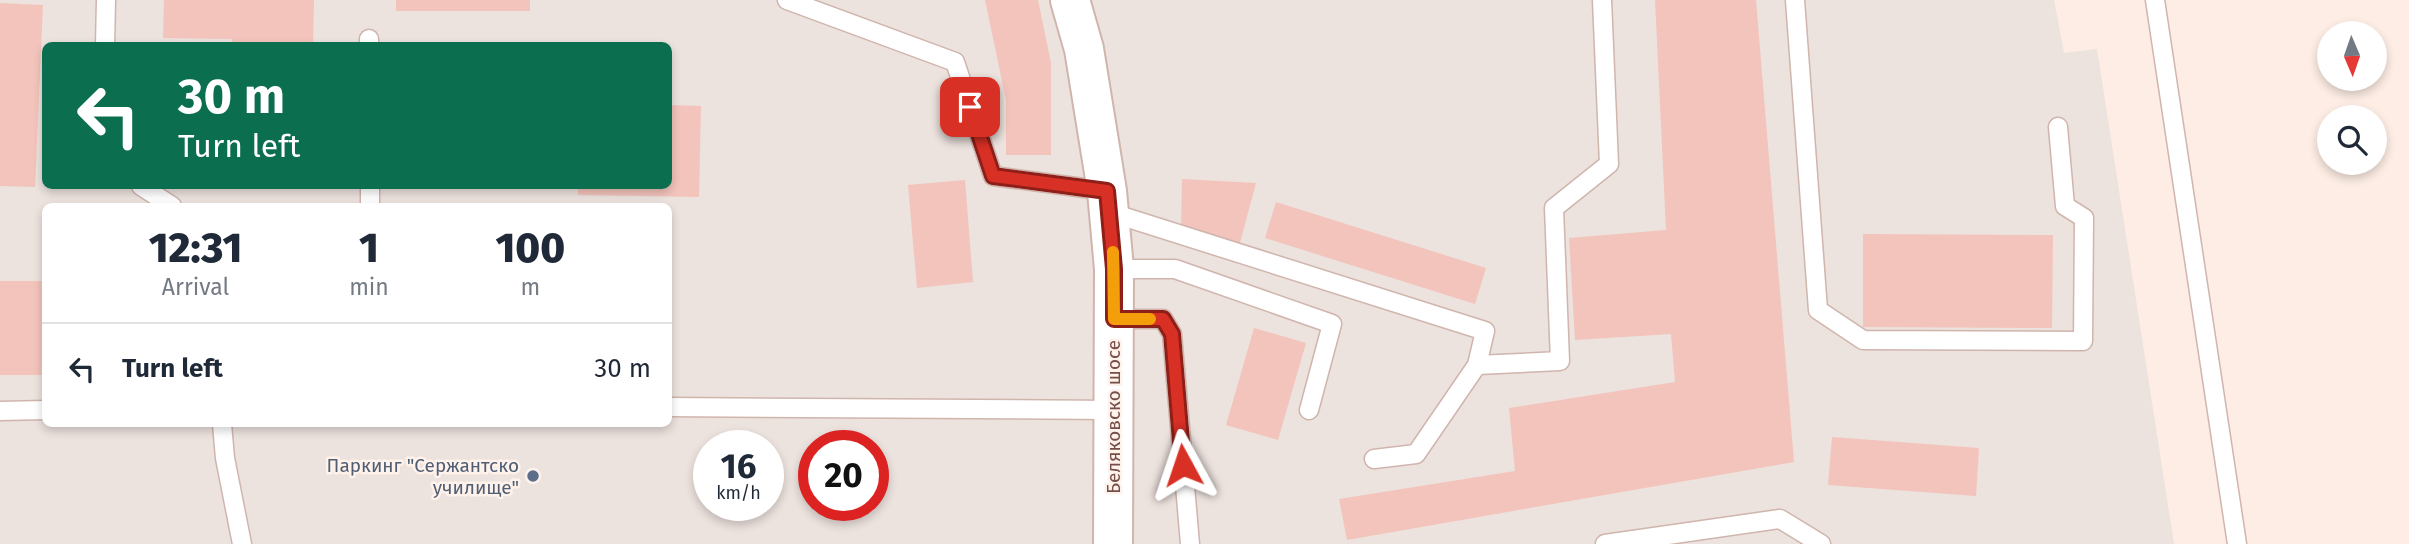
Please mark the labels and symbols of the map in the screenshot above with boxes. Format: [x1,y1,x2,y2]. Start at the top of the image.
north arrow [2317,21,2387,91]
pin [940,77,1000,137]
street label: Беляковско шосе [1102,340,1125,494]
position arrow [1146,428,1220,502]
speed limit sign: 20 [798,430,889,521]
place label: Паркинг "Сержантско училище" [327,454,519,499]
marker: Паркинг "Сержантско училище" [525,468,541,484]

